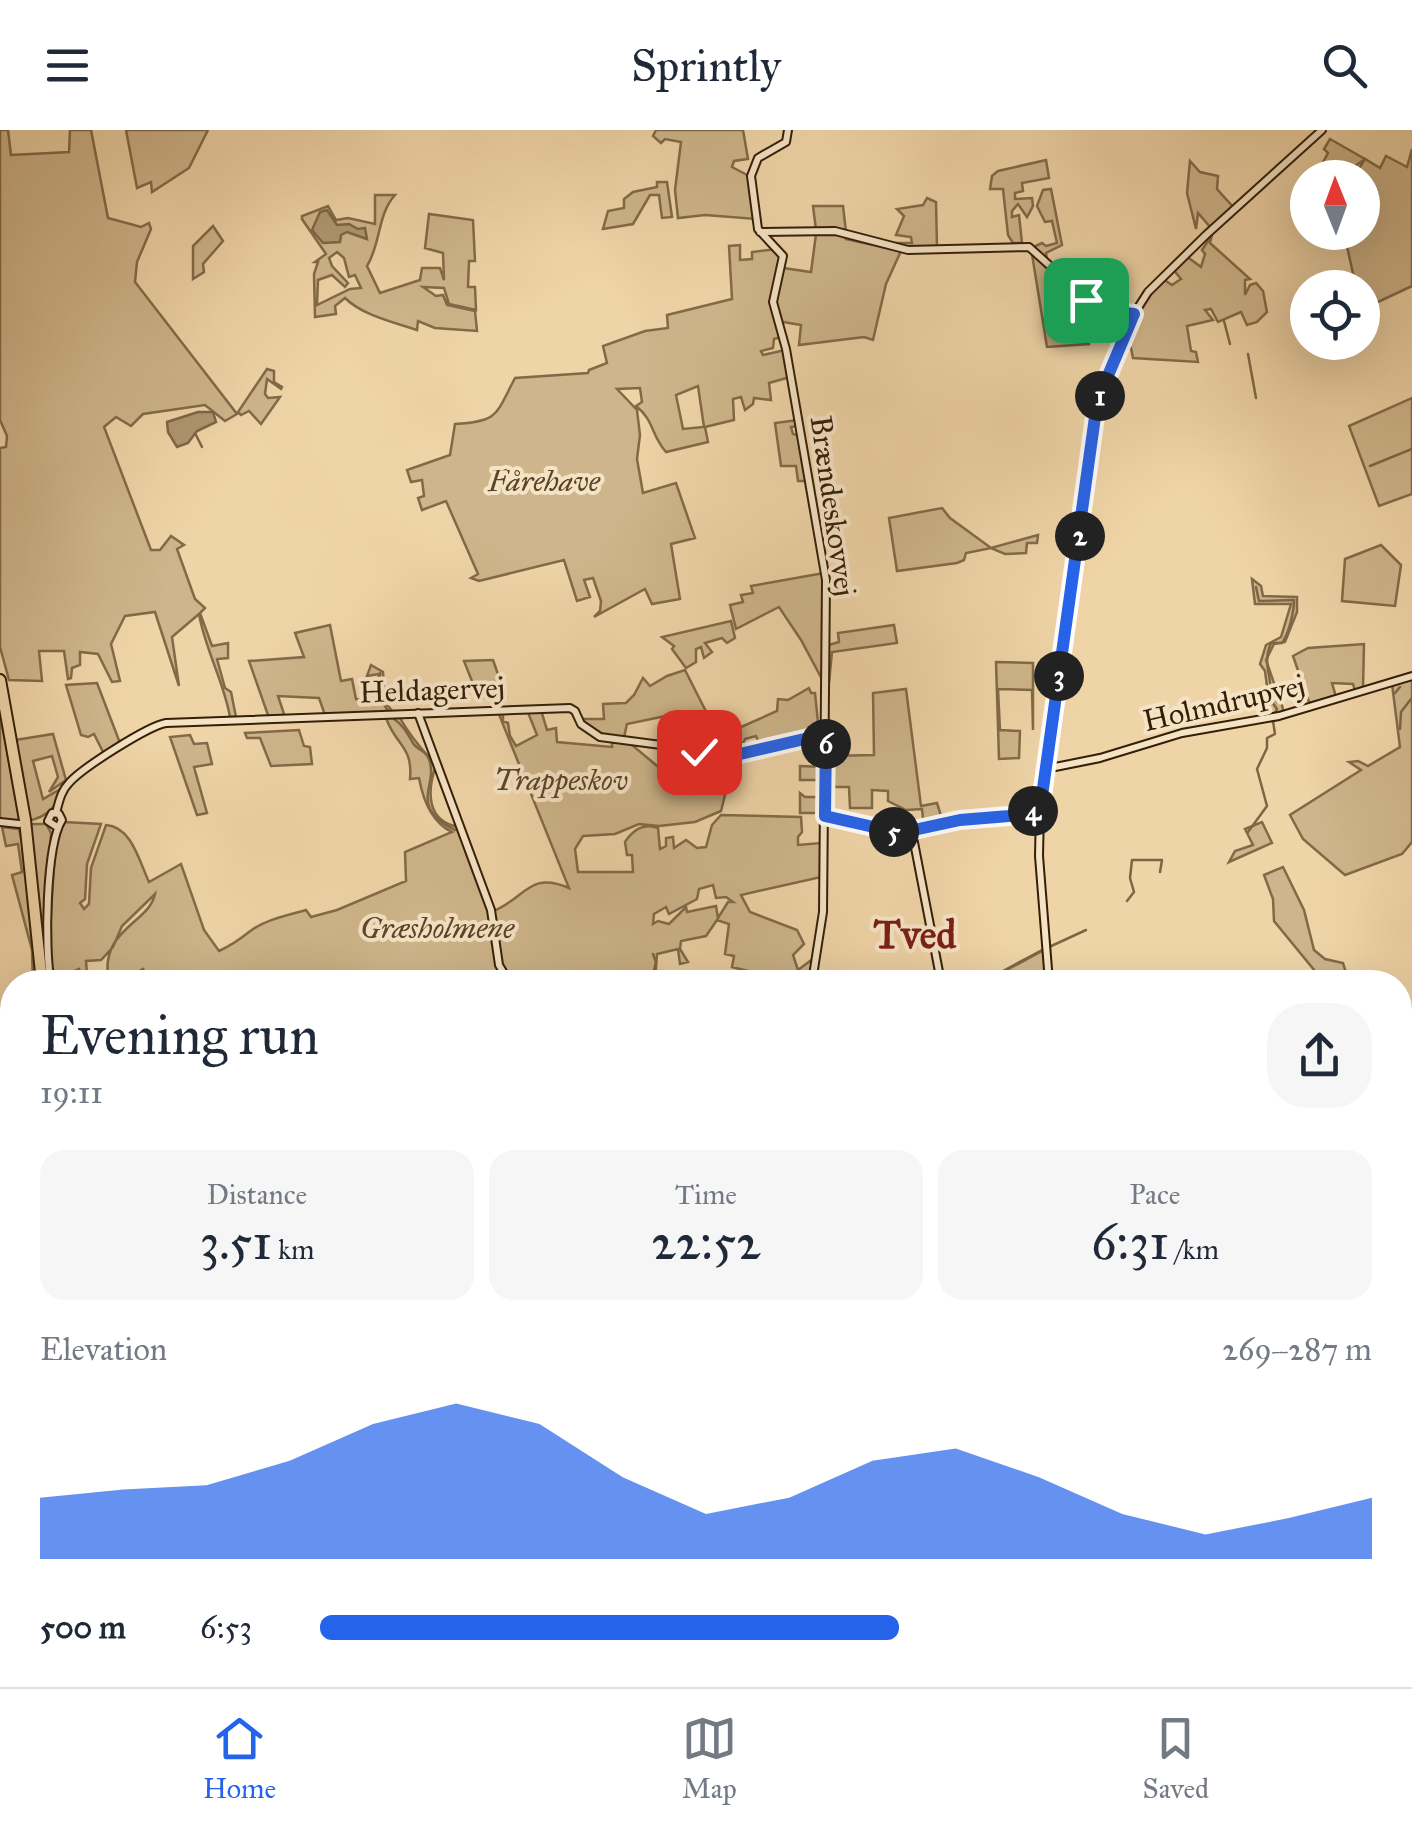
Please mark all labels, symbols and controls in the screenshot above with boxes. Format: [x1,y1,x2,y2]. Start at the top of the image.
icon: menu [40,38,95,93]
text: Sprintly [631,38,781,93]
icon: search [1317,38,1372,93]
north arrow [1290,160,1380,250]
map controls [1290,160,1380,360]
pin [1044,258,1129,343]
button: locate [1290,270,1380,360]
icon: arrive [1059,273,1114,328]
pin: 1 [1075,371,1125,421]
text: 1 [1094,378,1106,413]
street label: Brændeskovvej [803,413,863,599]
park label: Fårehave [487,463,601,499]
pin: 2 [1055,511,1105,561]
text: 2 [1073,518,1087,553]
pin: 3 [1034,651,1084,701]
text: 3 [1053,658,1065,693]
street label: Holmdrupvej [1139,667,1309,739]
street label: Heldagervej [359,669,505,711]
pin [657,710,742,795]
pin: 6 [801,719,851,769]
icon: check [672,725,727,780]
text: 6 [819,726,833,761]
park label: Trappeskov [494,762,628,799]
pin: 4 [1008,786,1058,836]
text: 4 [1025,793,1041,828]
pin: 5 [869,807,919,857]
text: 5 [887,814,901,849]
park label: Græsholmene [360,910,515,946]
district label: Tved [874,910,957,959]
text: Evening run [40,1002,319,1069]
button: share [1267,1003,1372,1108]
text: 19:11 [40,1073,103,1112]
text: Distance [207,1177,307,1212]
text: Time [675,1177,737,1212]
text: Pace [1130,1177,1180,1212]
text: 3.51 [199,1212,272,1273]
text: 22:52 [651,1212,761,1273]
text: 6:31 [1091,1212,1169,1273]
text: km [272,1232,315,1267]
text: /km [1169,1232,1219,1267]
text: Elevation [40,1330,167,1369]
text: 269–287 m [1222,1330,1372,1369]
text: 500 m [40,1608,126,1647]
text: 6:53 [200,1608,252,1647]
tab: Home [203,1711,276,1806]
tab: Map [682,1711,737,1806]
tab: Saved [1143,1711,1209,1806]

